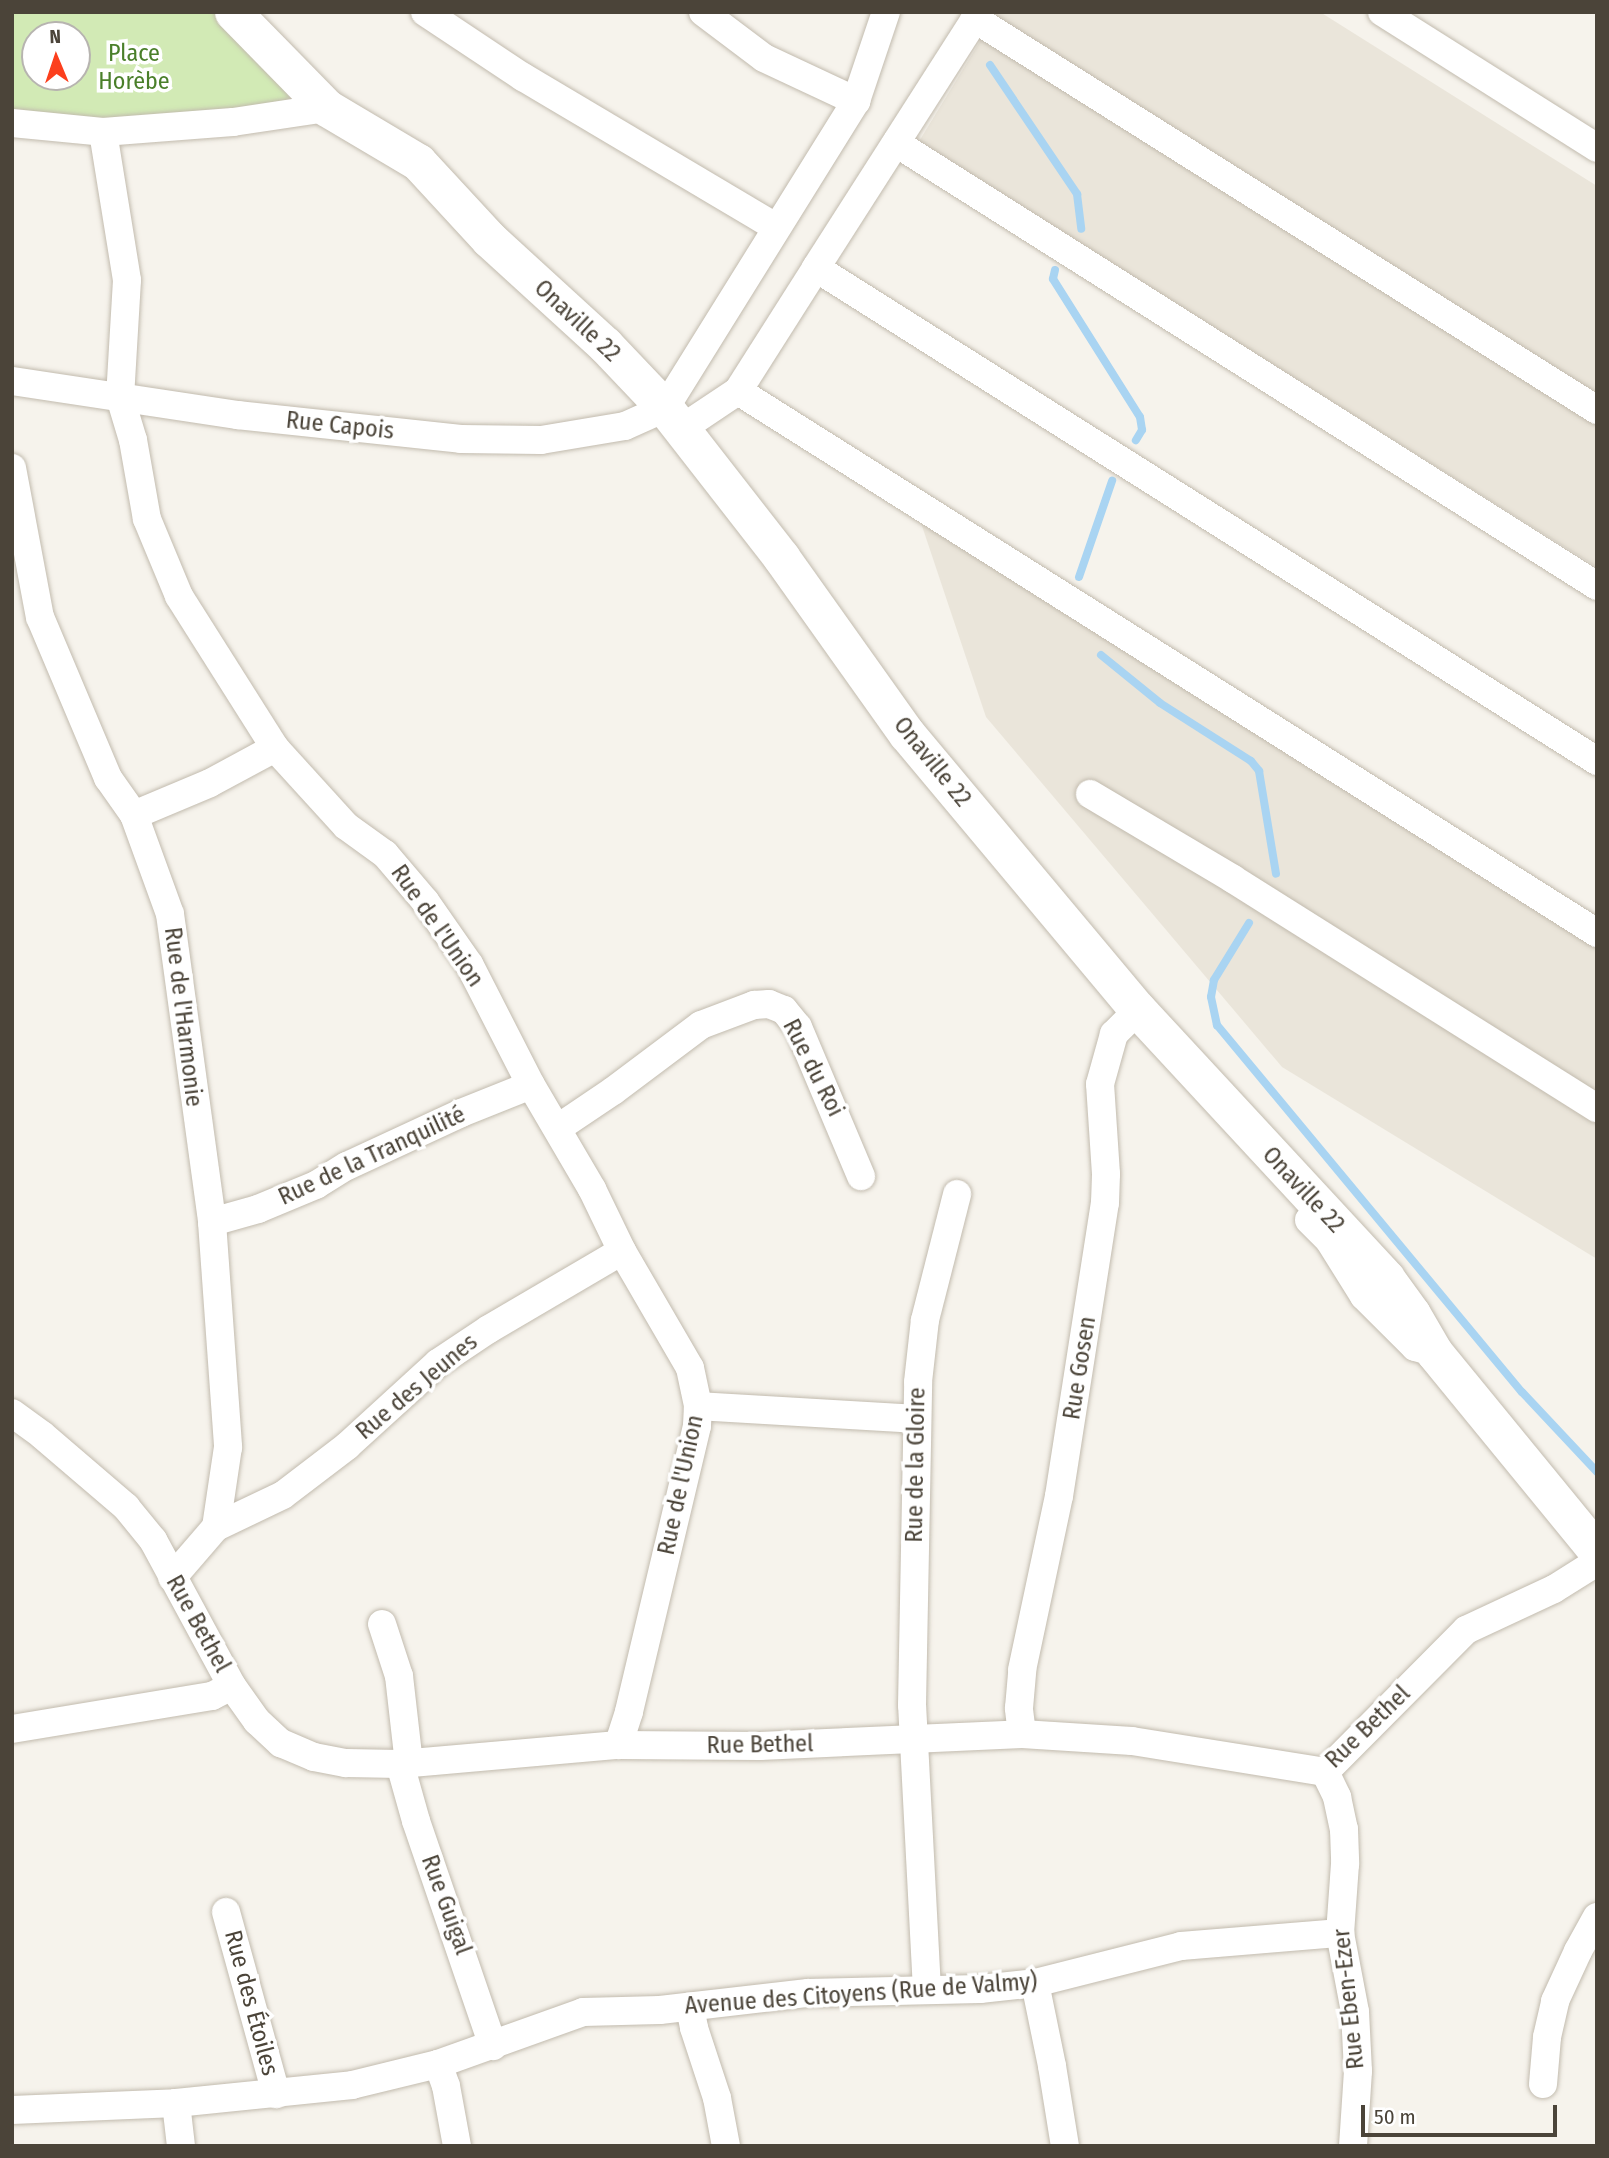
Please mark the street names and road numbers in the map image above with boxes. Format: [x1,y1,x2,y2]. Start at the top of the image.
street label: Onaville 22 [528,274,626,368]
street label: Rue Capois [285,406,395,446]
street label: Onaville 22 [887,711,977,813]
street label: Rue de l'Union [384,859,490,993]
street label: Rue de l'Harmonie [158,926,208,1108]
street label: Rue du Roi [776,1014,850,1122]
street label: Rue de la Tranquilité [274,1100,470,1212]
street label: Onaville 22 [1256,1141,1350,1239]
street label: Rue Gosen [1058,1314,1102,1422]
street label: Rue des Jeunes [351,1328,483,1446]
street label: Rue de la Gloire [900,1387,932,1543]
street label: Rue de l'Union [652,1412,710,1558]
street label: Rue Bethel [160,1570,236,1678]
street label: Rue Bethel [1320,1680,1416,1774]
street label: Rue Bethel [706,1730,814,1760]
street label: Rue Guigal [415,1851,477,1959]
street label: Rue des Étoiles [218,1927,284,2079]
street label: Rue Eben-Ezer [1327,1927,1371,2071]
street label: Avenue des Citoyens (Rue de Valmy) [684,1967,1038,2021]

